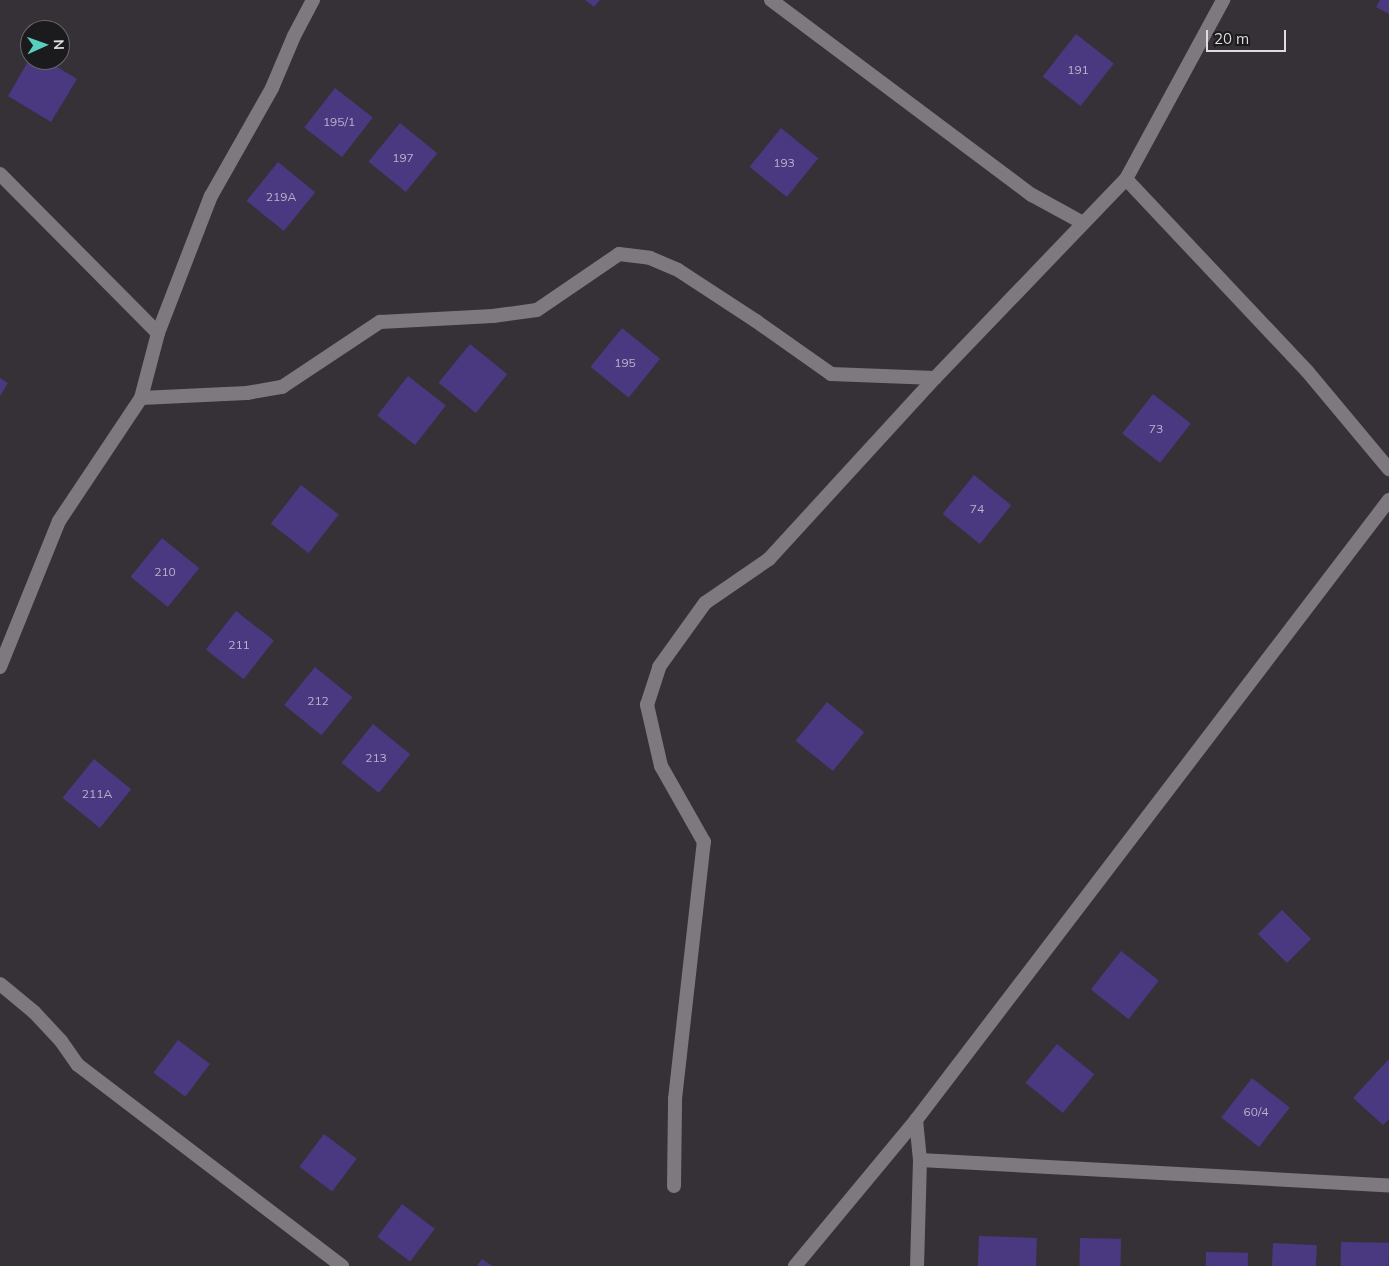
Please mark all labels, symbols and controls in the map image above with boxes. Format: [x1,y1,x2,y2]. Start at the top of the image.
north arrow [20,20,70,70]
scale bar [1209,20,1289,52]
text: 20 m [1214,29,1249,48]
text: N [50,39,68,50]
house number: 191 [1067,63,1089,77]
house number: 195/1 [323,115,355,129]
house number: 197 [392,151,414,165]
house number: 193 [773,156,795,170]
house number: 219А [266,190,296,204]
house number: 195 [614,356,636,370]
house number: 73 [1149,422,1163,436]
house number: 74 [970,502,984,516]
house number: 210 [154,565,176,579]
house number: 211 [228,638,250,652]
house number: 212 [307,694,329,708]
house number: 213 [365,751,387,765]
house number: 211А [82,787,112,801]
house number: 60/4 [1243,1105,1269,1119]

